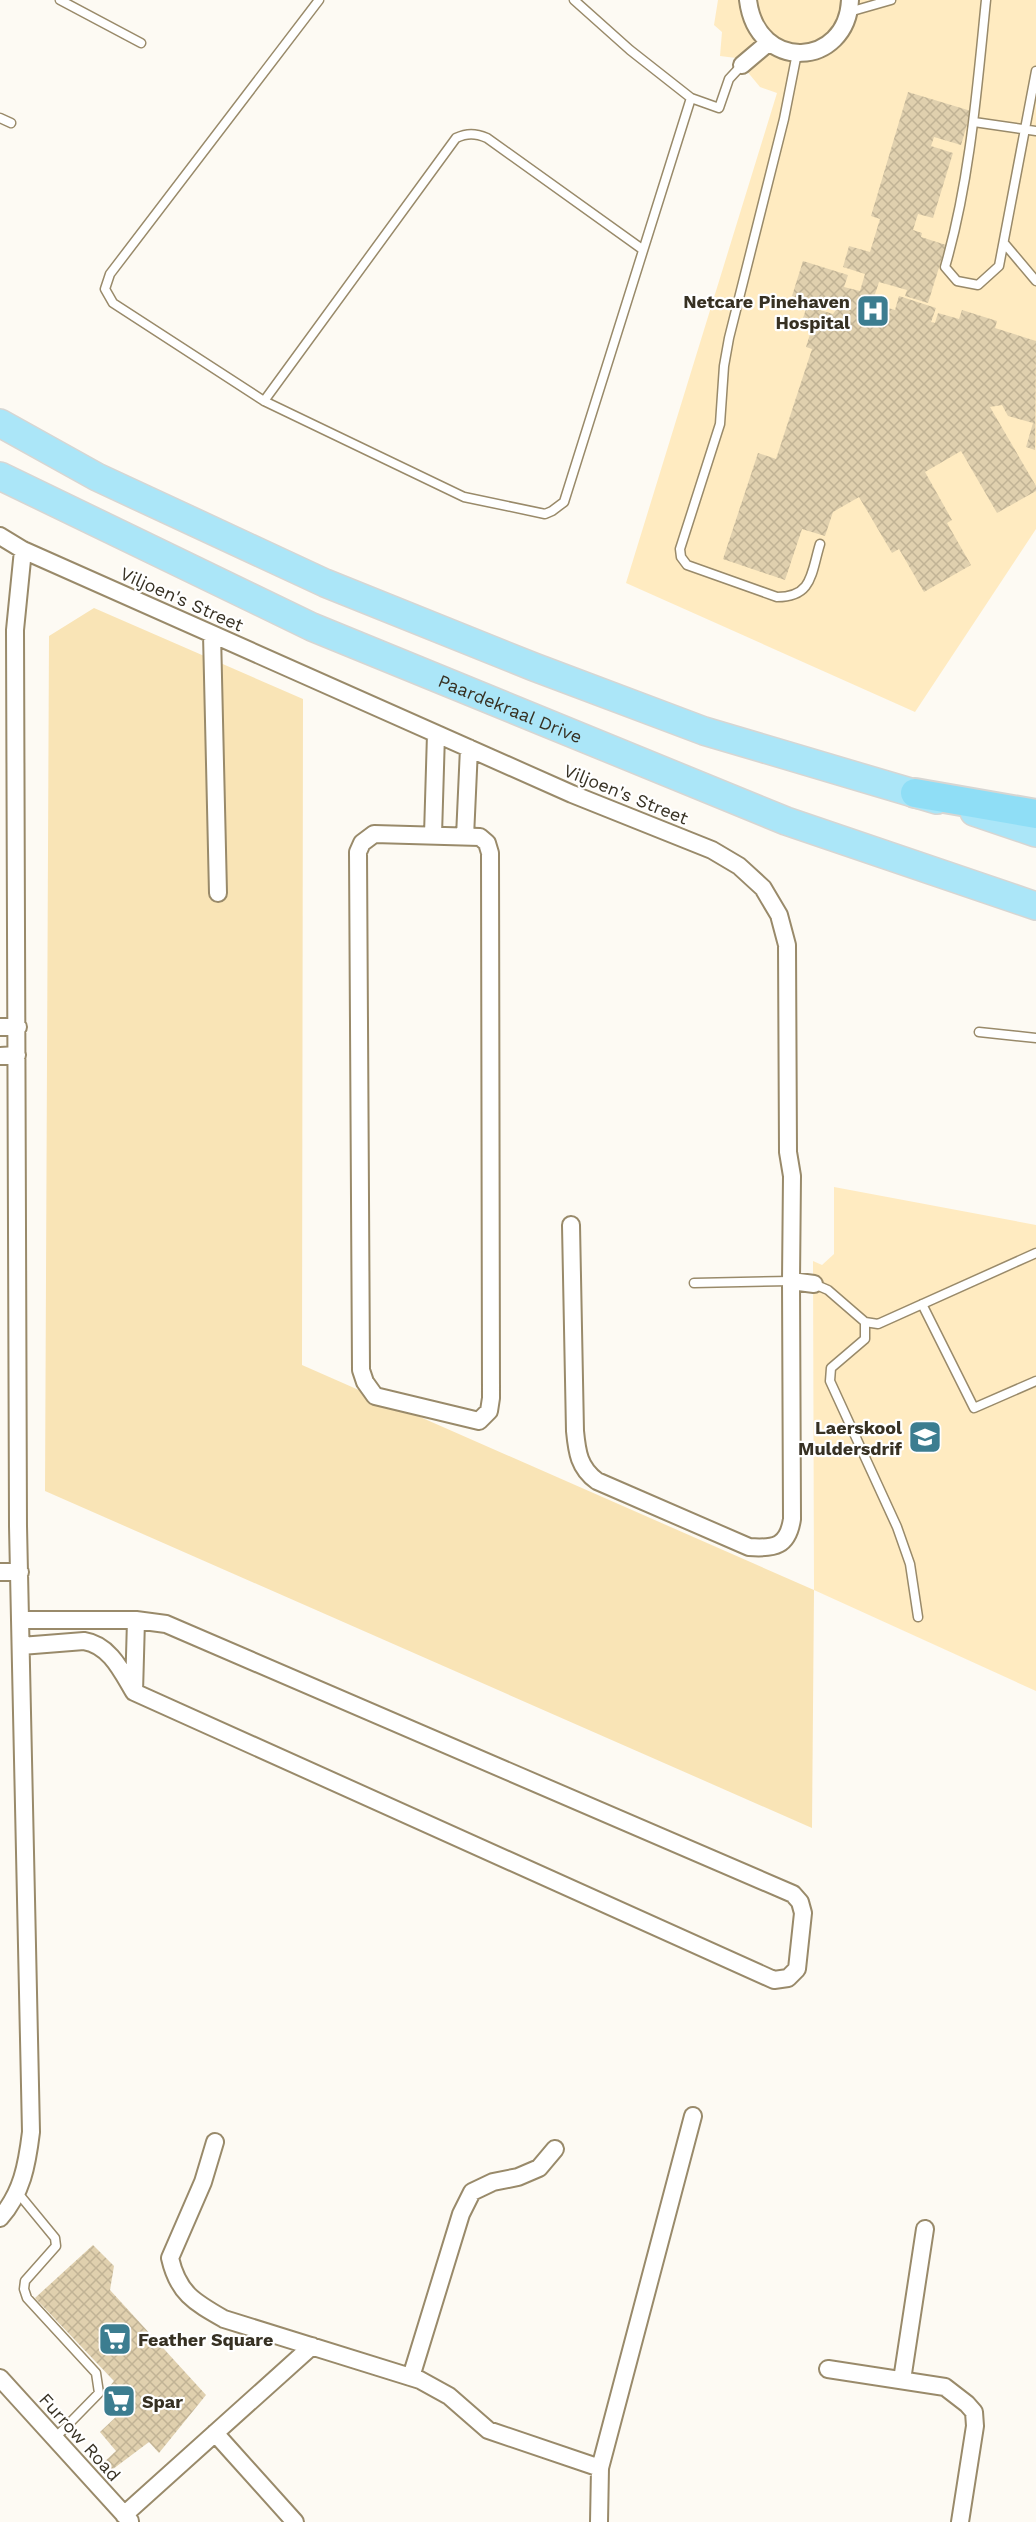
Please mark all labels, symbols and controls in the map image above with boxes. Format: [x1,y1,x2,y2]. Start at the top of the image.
place label: Netcare Pinehaven Hospital [683,291,850,333]
hospital icon: Netcare Pinehaven Hospital [855,293,891,329]
street label: Viljoen's Street [117,562,247,636]
street label: Paardekraal Drive [435,669,586,747]
street label: Viljoen's Street [561,759,692,829]
place label: Laerskool Muldersdrif [798,1417,903,1459]
school or university icon: Laerskool Muldersdrif [907,1419,943,1455]
supermarket icon: Feather Square [97,2321,133,2357]
place label: Feather Square [138,2329,273,2350]
supermarket icon: Spar [101,2383,137,2419]
street label: Furrow Road [35,2389,125,2485]
place label: Spar [142,2391,183,2412]

